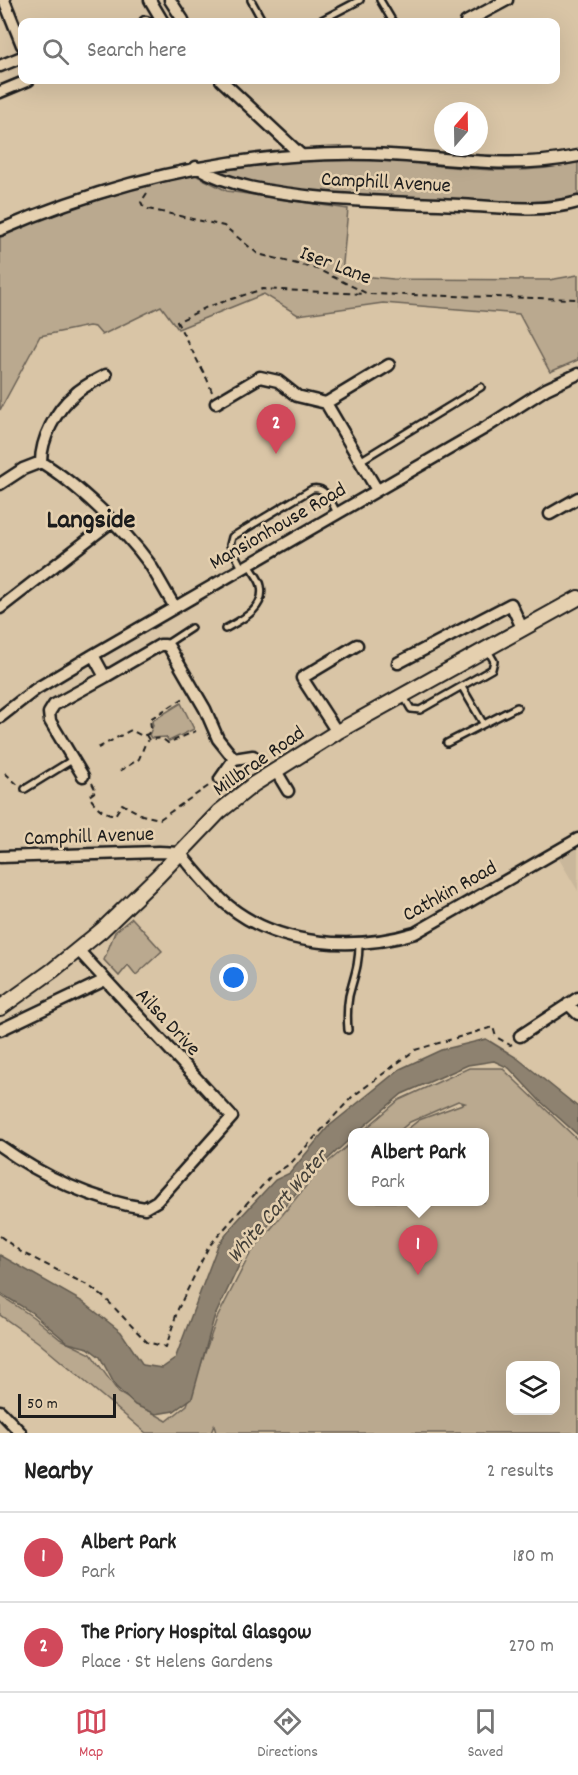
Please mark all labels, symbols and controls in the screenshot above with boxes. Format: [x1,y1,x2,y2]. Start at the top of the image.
search box [18,18,560,84]
icon: search [39,35,72,68]
text: Search here [87,36,186,67]
north arrow [434,102,488,156]
street label: Camphill Avenue [320,166,452,202]
street label: Iser Lane [295,239,375,294]
pin: 2 [256,404,296,454]
street label: Mansionhouse Road [204,476,353,579]
district label: Langside [47,502,136,541]
street label: Millbrae Road [208,720,312,805]
street label: Camphill Avenue [24,821,155,855]
street label: Cathkin Road [398,854,503,931]
your location [219,963,248,992]
street label: Ailsa Drive [127,982,207,1064]
popup [348,1128,489,1206]
text: Albert Park [371,1138,466,1169]
water label: White Cart Water [221,1142,338,1271]
text: Park [371,1169,405,1197]
pin: 1 [398,1226,438,1275]
map controls [506,1361,560,1415]
button: layers [506,1361,560,1415]
scale bar [18,1391,116,1418]
text: 50 m [27,1393,58,1416]
text: Nearby [24,1454,92,1491]
text: 2 results [487,1458,554,1486]
text: Albert Park [81,1528,176,1559]
text: 1 [41,1543,46,1571]
text: 180 m [512,1543,554,1571]
text: Park [81,1559,115,1587]
text: The Priory Hospital Glasgow [81,1618,311,1649]
text: 2 [39,1633,48,1661]
text: 270 m [508,1633,554,1661]
text: Place · St Helens Gardens [81,1649,273,1677]
tab: Map [75,1705,108,1764]
tab: Directions [257,1705,318,1764]
tab: Saved [467,1705,503,1764]

